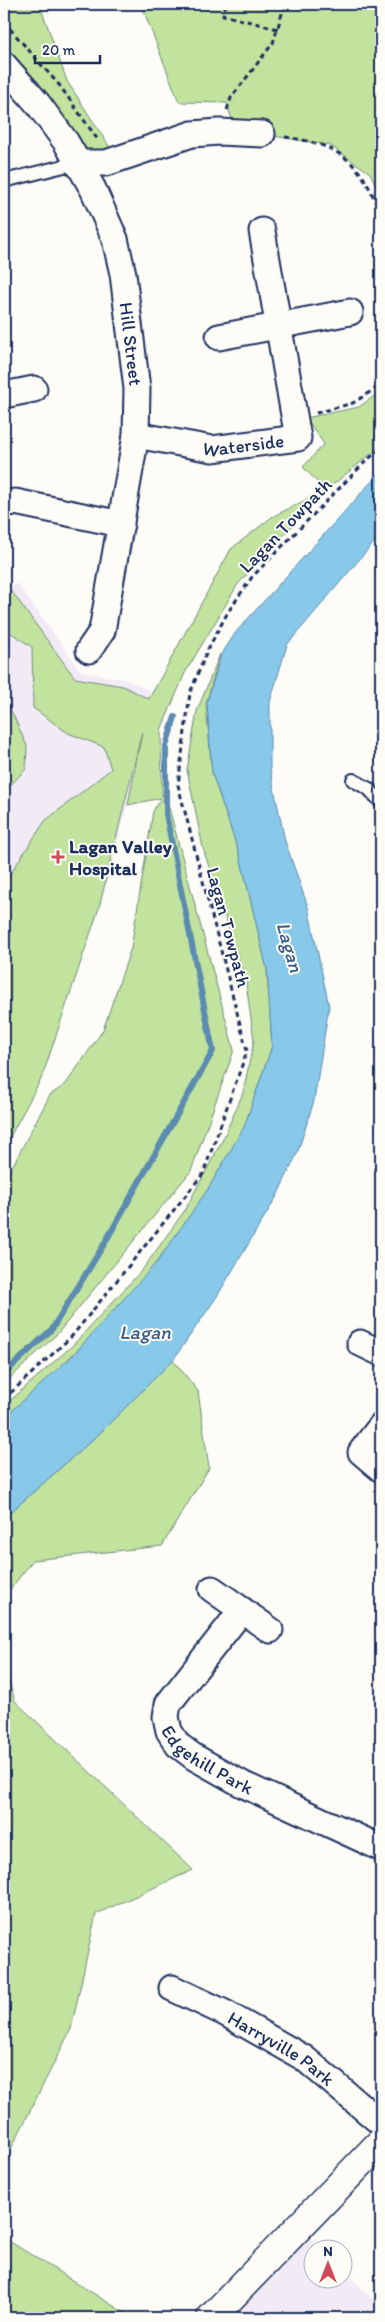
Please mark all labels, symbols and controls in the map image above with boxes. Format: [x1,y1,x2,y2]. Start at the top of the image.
scale bar [35,32,100,64]
text: 20 m [42,41,76,59]
street label: Hill Street [115,301,147,387]
street label: Waterside [201,429,285,462]
street label: Lagan Towpath [234,473,336,578]
place label: Lagan Valley Hospital [69,835,172,880]
marker: Lagan Valley Hospital [51,850,65,864]
street label: Lagan Towpath [201,865,256,990]
water label: Lagan [271,919,309,975]
water label: Lagan [119,1320,171,1344]
street label: Edgehill Park [156,1721,257,1800]
street label: Harryville Park [224,2006,339,2091]
north arrow [302,2240,352,2290]
text: N [323,2243,333,2260]

